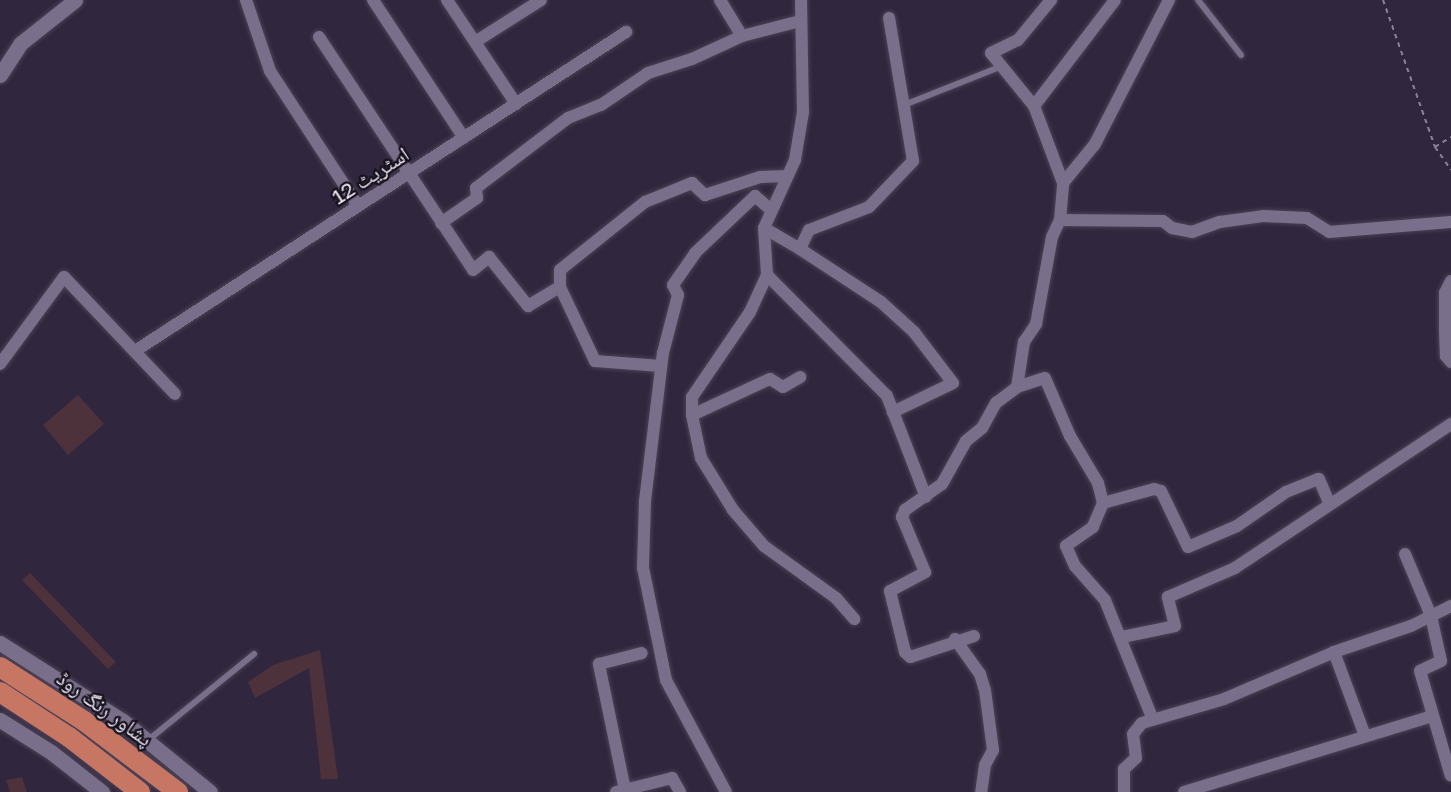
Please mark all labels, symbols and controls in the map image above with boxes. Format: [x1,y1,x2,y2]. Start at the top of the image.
street label: اسٹریٹ 12 [327,141,413,209]
street label: پشاور رنگ روڈ [52,665,158,751]

